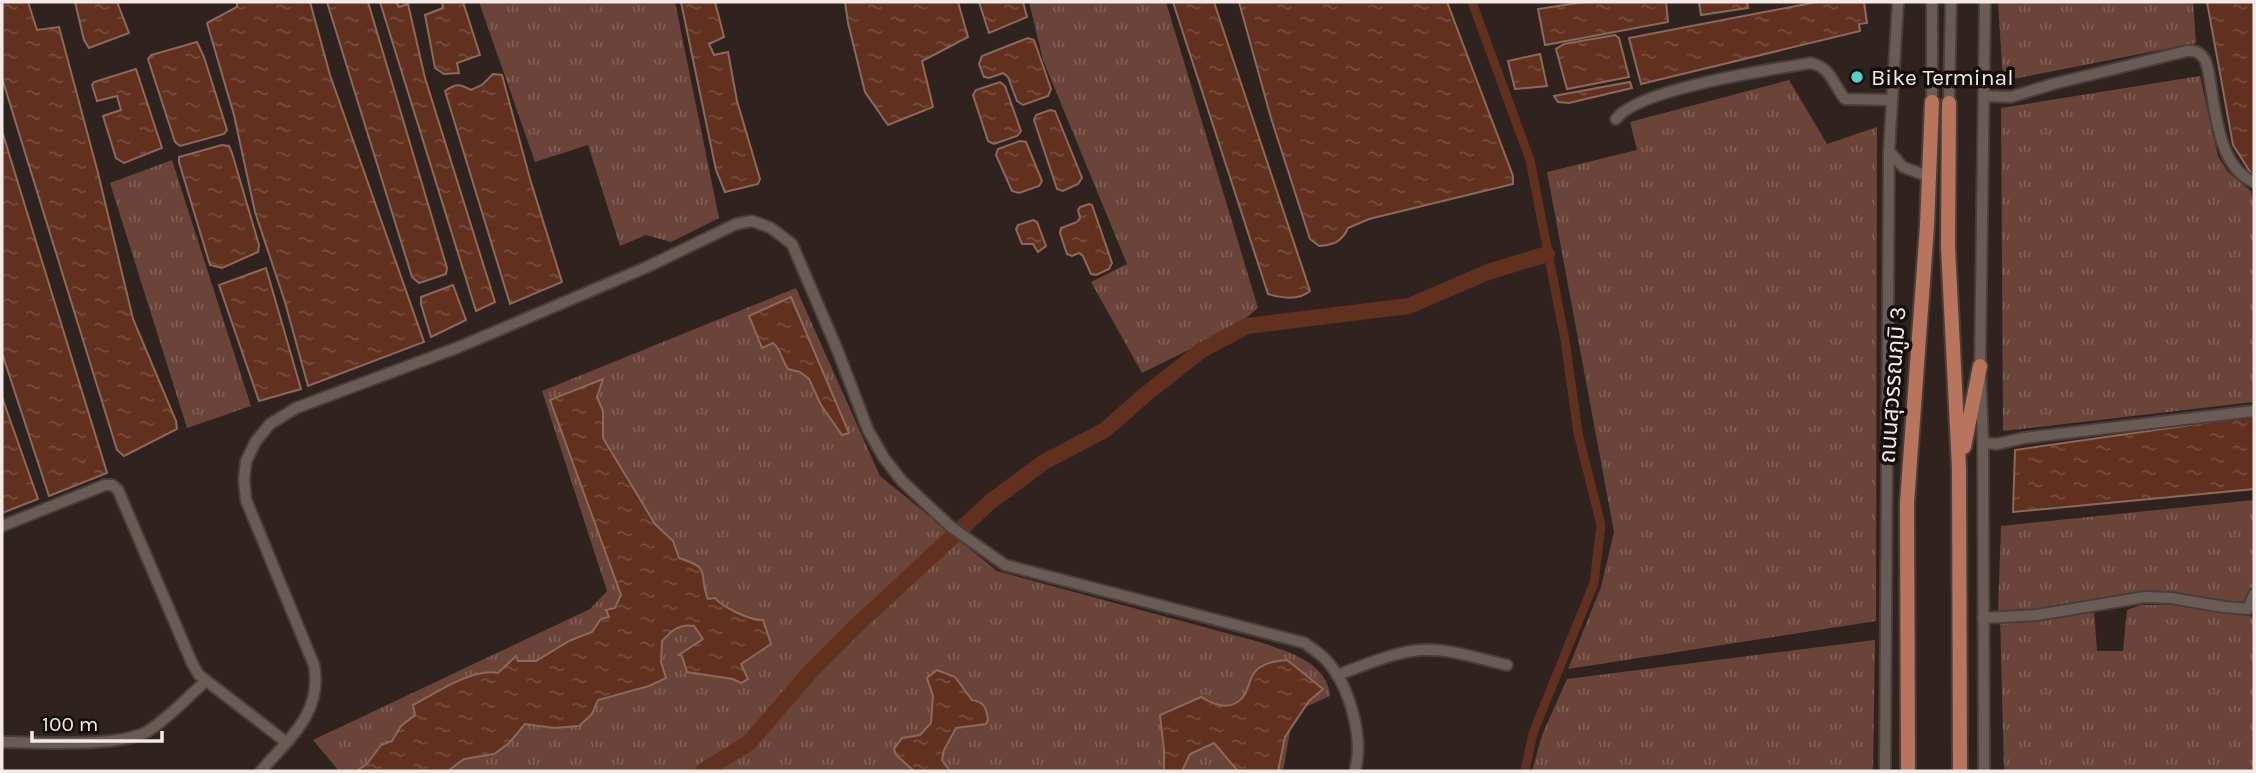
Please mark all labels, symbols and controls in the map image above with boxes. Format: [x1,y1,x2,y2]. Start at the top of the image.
place label: Bike Terminal [1871,64,2014,91]
marker: Bike Terminal [1849,69,1865,85]
street label: ถนนสุวรรณภูมิ 3 [1874,306,1912,464]
scale bar [32,700,161,744]
text: 100 m [42,712,99,736]

